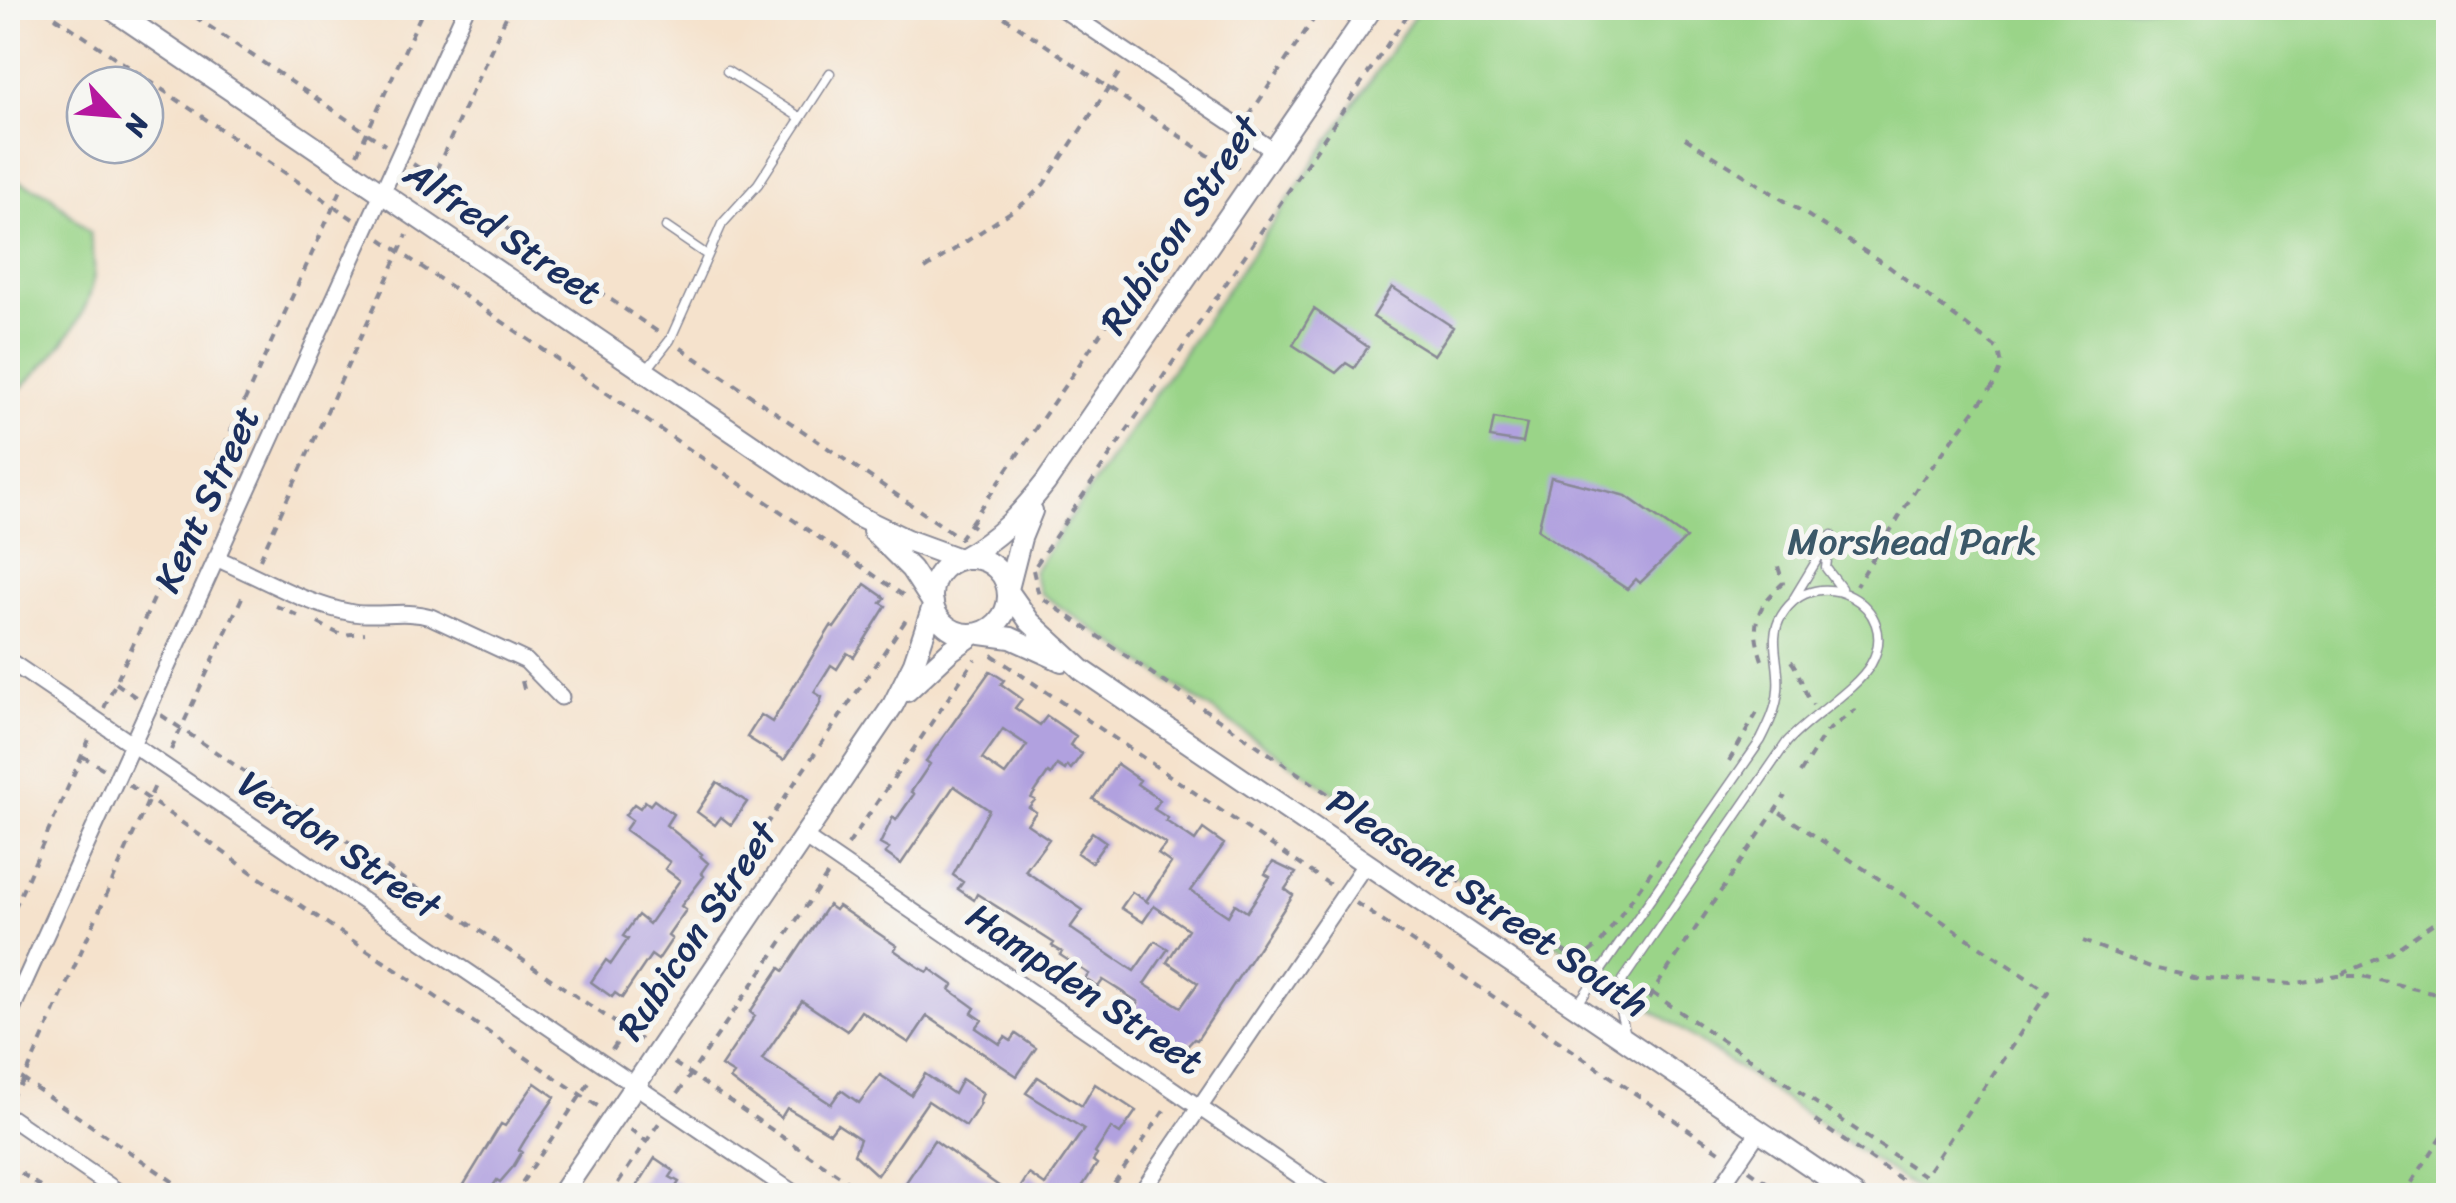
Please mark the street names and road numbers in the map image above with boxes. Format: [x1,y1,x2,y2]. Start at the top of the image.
street label: Rubicon Street [1081,100,1280,349]
street label: Alfred Street [389,141,616,324]
street label: Kent Street [134,394,280,604]
street label: Verdon Street [223,752,456,939]
street label: Pleasant Street South [1313,770,1663,1036]
street label: Rubicon Street [598,806,797,1055]
street label: Hampden Street [952,884,1218,1094]

